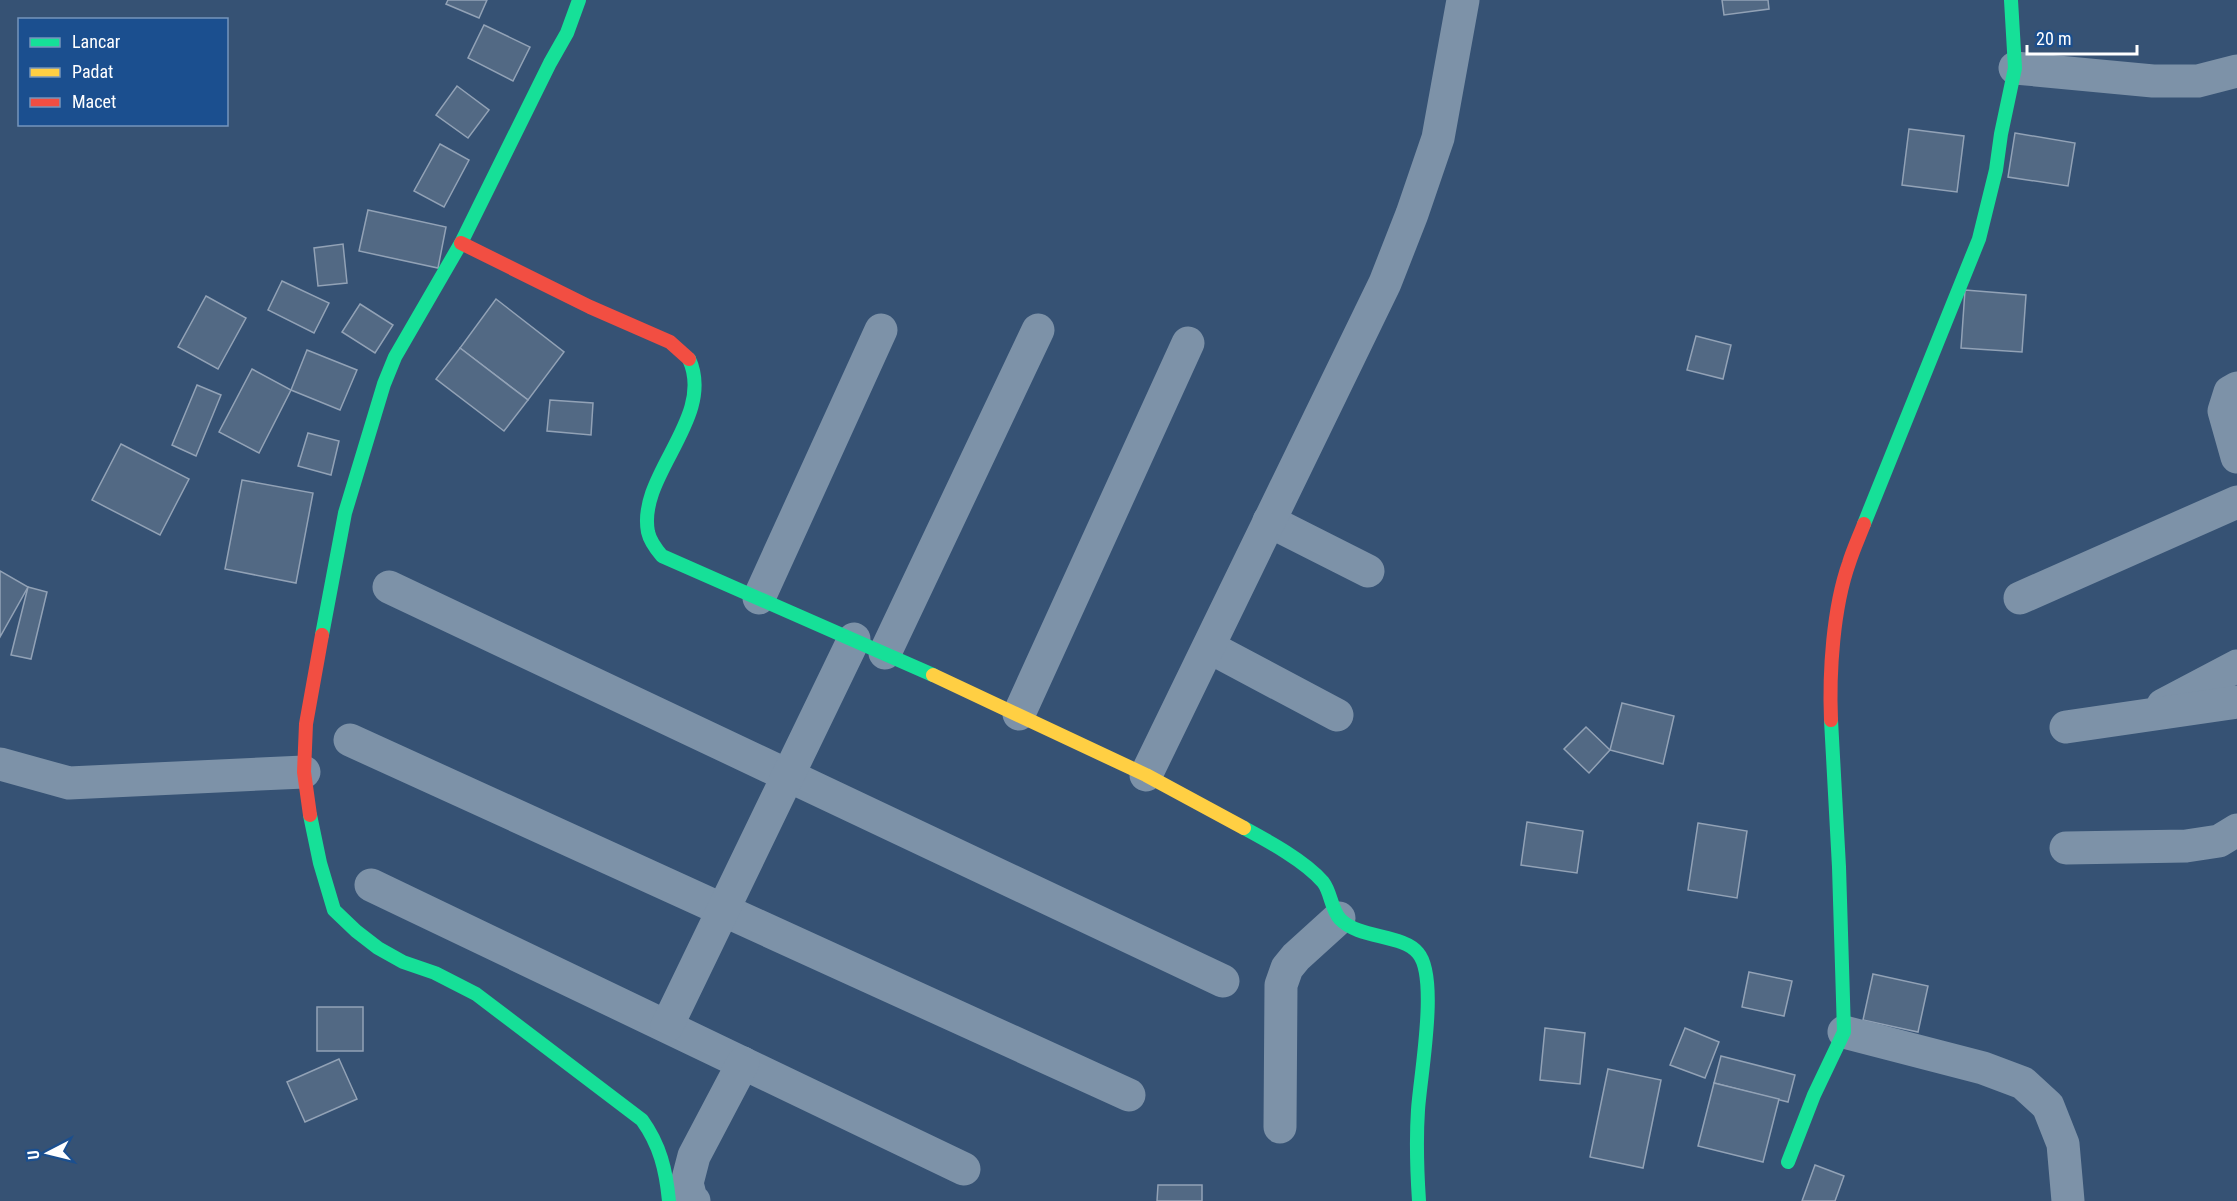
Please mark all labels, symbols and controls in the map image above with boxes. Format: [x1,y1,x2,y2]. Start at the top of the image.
legend [18,18,228,126]
scale bar [2027,18,2136,56]
text: 20 m [2036,28,2071,49]
text: Lancar [72,31,121,52]
text: Padat [72,61,113,82]
text: Macet [72,91,116,112]
north arrow [18,1123,78,1183]
text: U [24,1149,44,1160]

